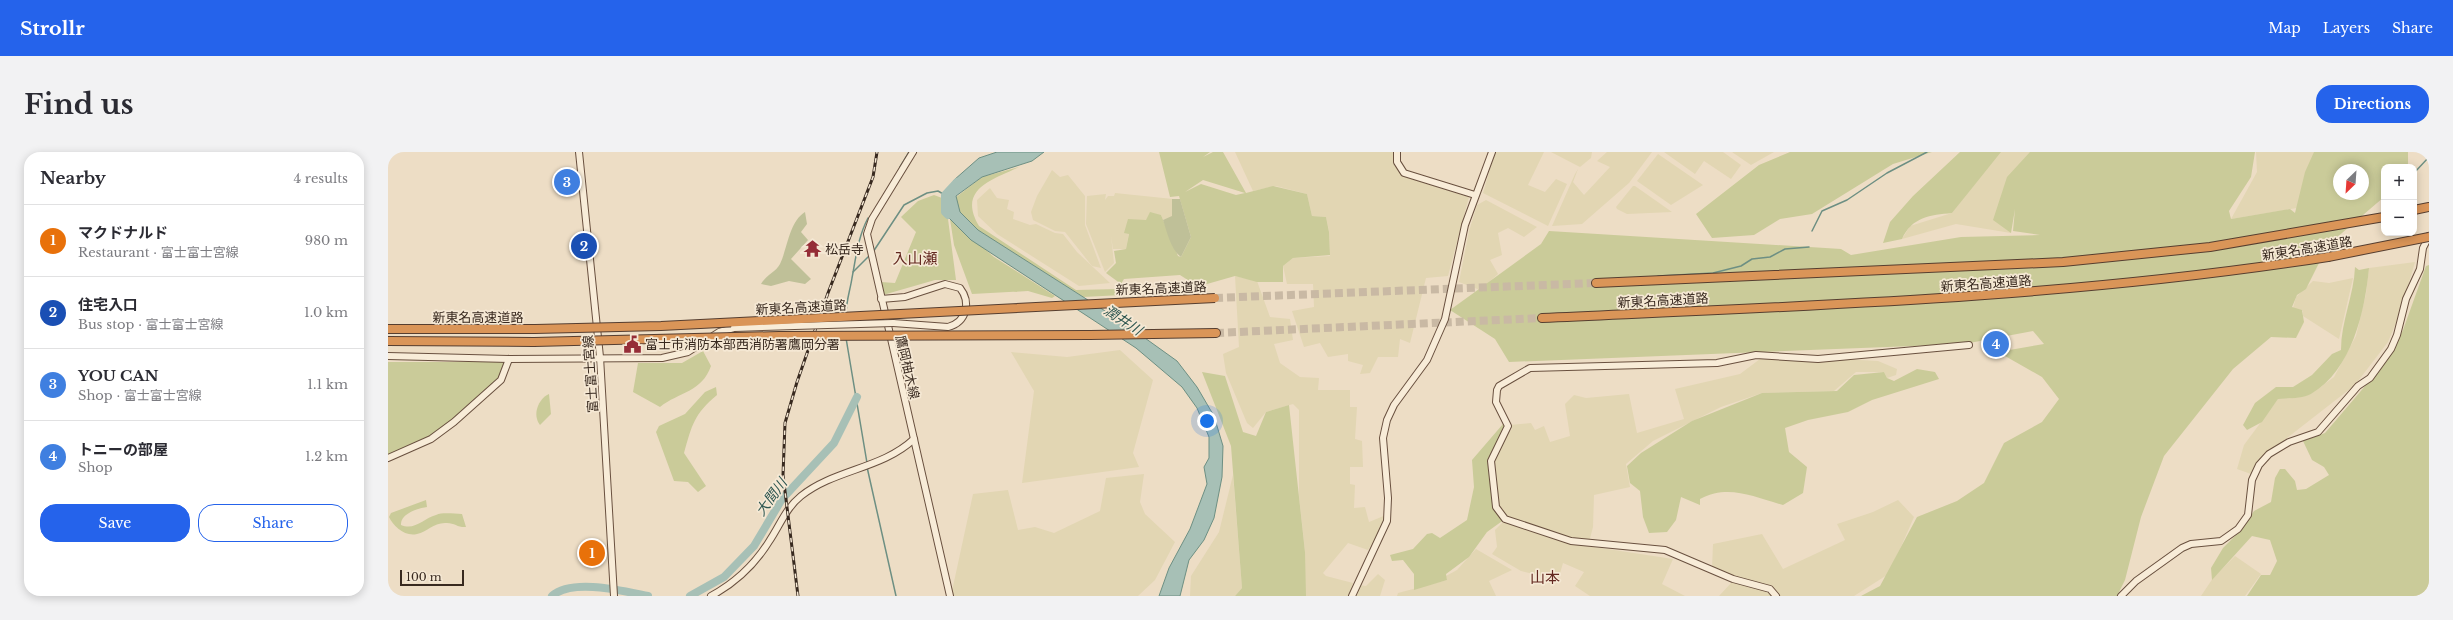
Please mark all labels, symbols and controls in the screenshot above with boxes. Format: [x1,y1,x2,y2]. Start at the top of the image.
text: Strollr [20,17,85,40]
text: Map [2268,19,2301,37]
text: Layers [2323,19,2370,37]
text: Share [2392,19,2433,37]
button: Directions [2316,85,2429,123]
text: Find us [24,87,134,122]
north arrow [2333,164,2369,200]
map controls [2381,164,2417,236]
button: + [2381,164,2417,200]
pin: 3 [554,167,580,197]
text: Nearby [40,168,106,189]
text: 4 results [294,170,348,187]
button: − [2381,200,2417,236]
text: マクドナルド [78,223,168,242]
pin: 2 [571,231,597,261]
text: 1 [50,232,56,249]
text: 980 m [305,232,348,249]
street label: 新東名高速道路 [2261,233,2353,264]
temple icon: 松岳寺 [802,239,822,259]
place label: 松岳寺 [825,241,864,258]
text: Restaurant · 富士富士宮線 [78,244,239,261]
district label: 入山瀬 [892,249,938,268]
street label: 新東名高速道路 [1940,272,2032,295]
street label: 新東名高速道路 [1115,278,1207,299]
street label: 新東名高速道路 [1617,290,1709,311]
text: 住宅入口 [78,295,138,314]
street label: 新東名高速道路 [755,297,847,318]
water label: 潤井川 [1100,301,1147,340]
text: 2 [49,304,57,321]
text: 1.0 km [304,304,348,321]
street label: 新東名高速道路 [432,309,524,326]
text: Bus stop · 富士富士宮線 [78,316,224,333]
pin: 4 [1983,329,2009,359]
street label: 富士富士宮線 [579,334,602,413]
public building icon: 富士市消防本部西消防署鷹岡分署 [622,334,642,354]
street label: 鷹岡柚木線 [892,334,923,401]
place label: 富士市消防本部西消防署鷹岡分署 [645,336,840,353]
text: YOU CAN [78,366,159,385]
text: 3 [49,376,57,393]
text: 1.1 km [307,376,348,393]
text: Shop · 富士富士宮線 [78,387,202,404]
your location [1197,411,1217,431]
text: トニーの部屋 [78,440,168,459]
text: 4 [49,448,57,465]
text: 1.2 km [305,448,348,465]
text: Shop [78,459,113,476]
water label: 大間川 [751,473,792,519]
button: Save [40,504,190,542]
button: Share [198,504,348,542]
pin: 1 [579,538,605,568]
scale bar [400,568,464,587]
district label: 山本 [1530,568,1560,587]
text: 100 m [406,570,442,584]

